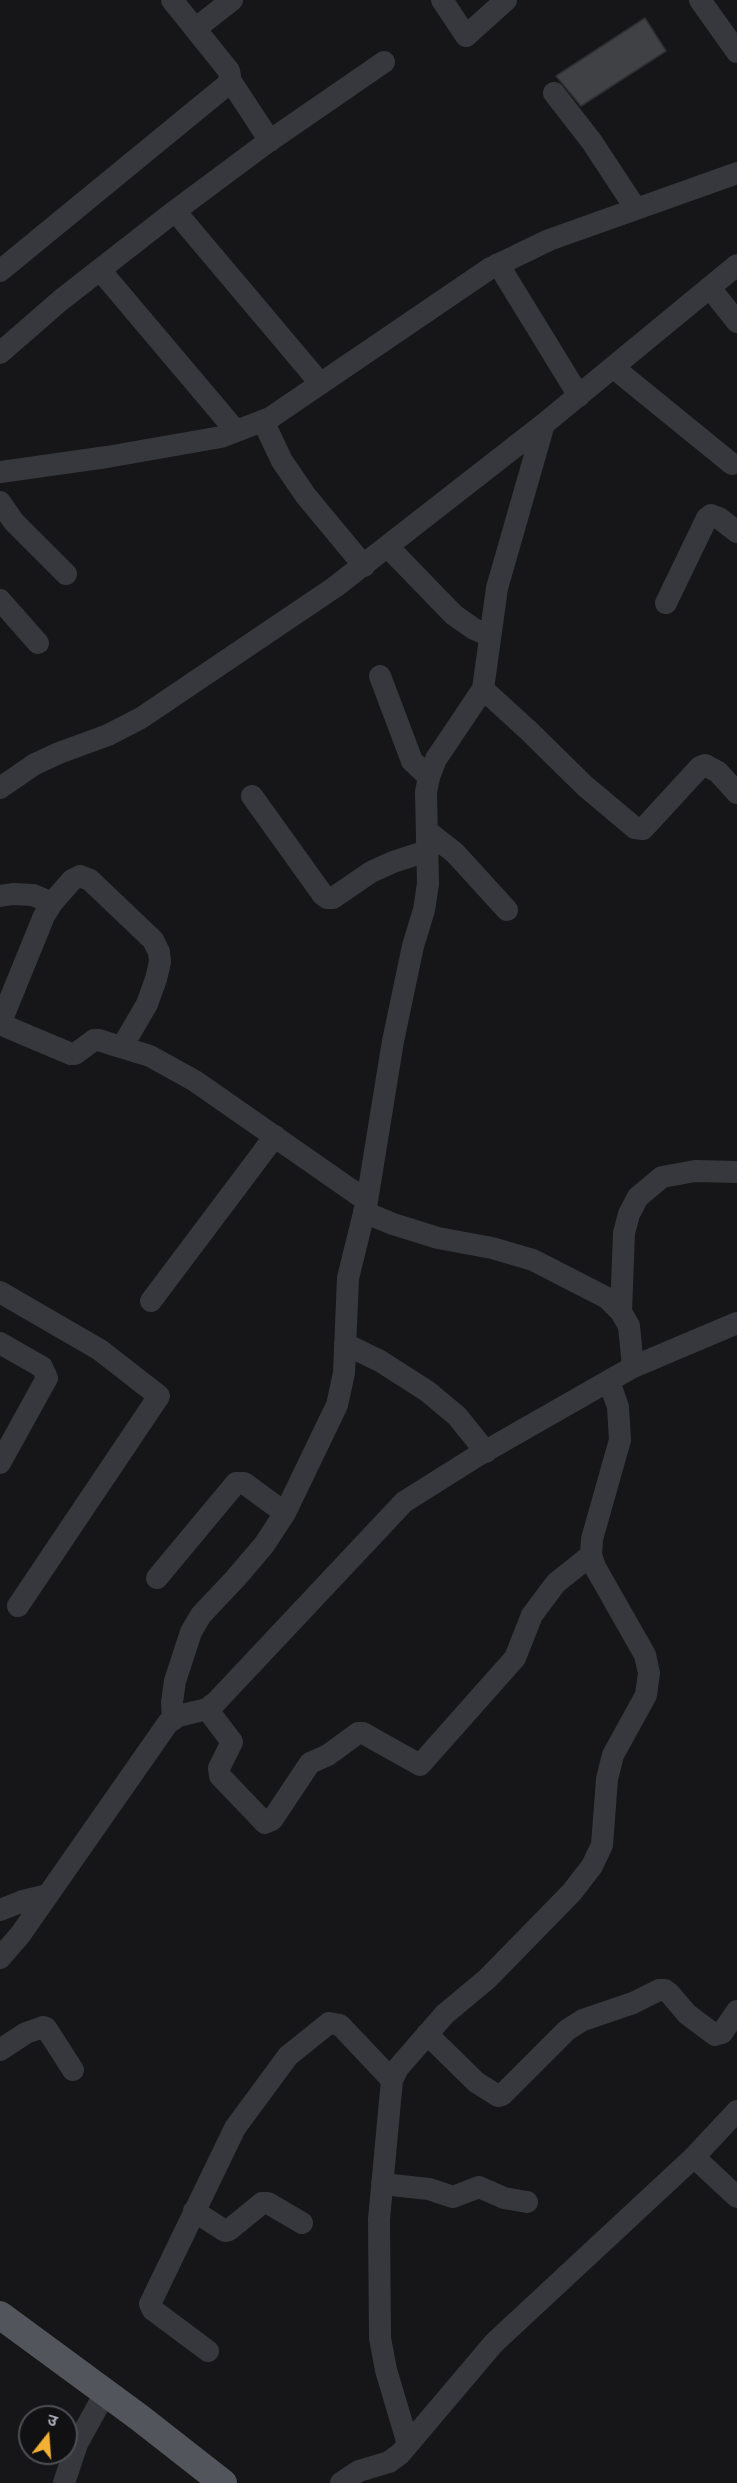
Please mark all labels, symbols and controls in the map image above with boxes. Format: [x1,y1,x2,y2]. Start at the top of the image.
north arrow [18,2405,78,2465]
text: उ [45,2408,60,2432]

